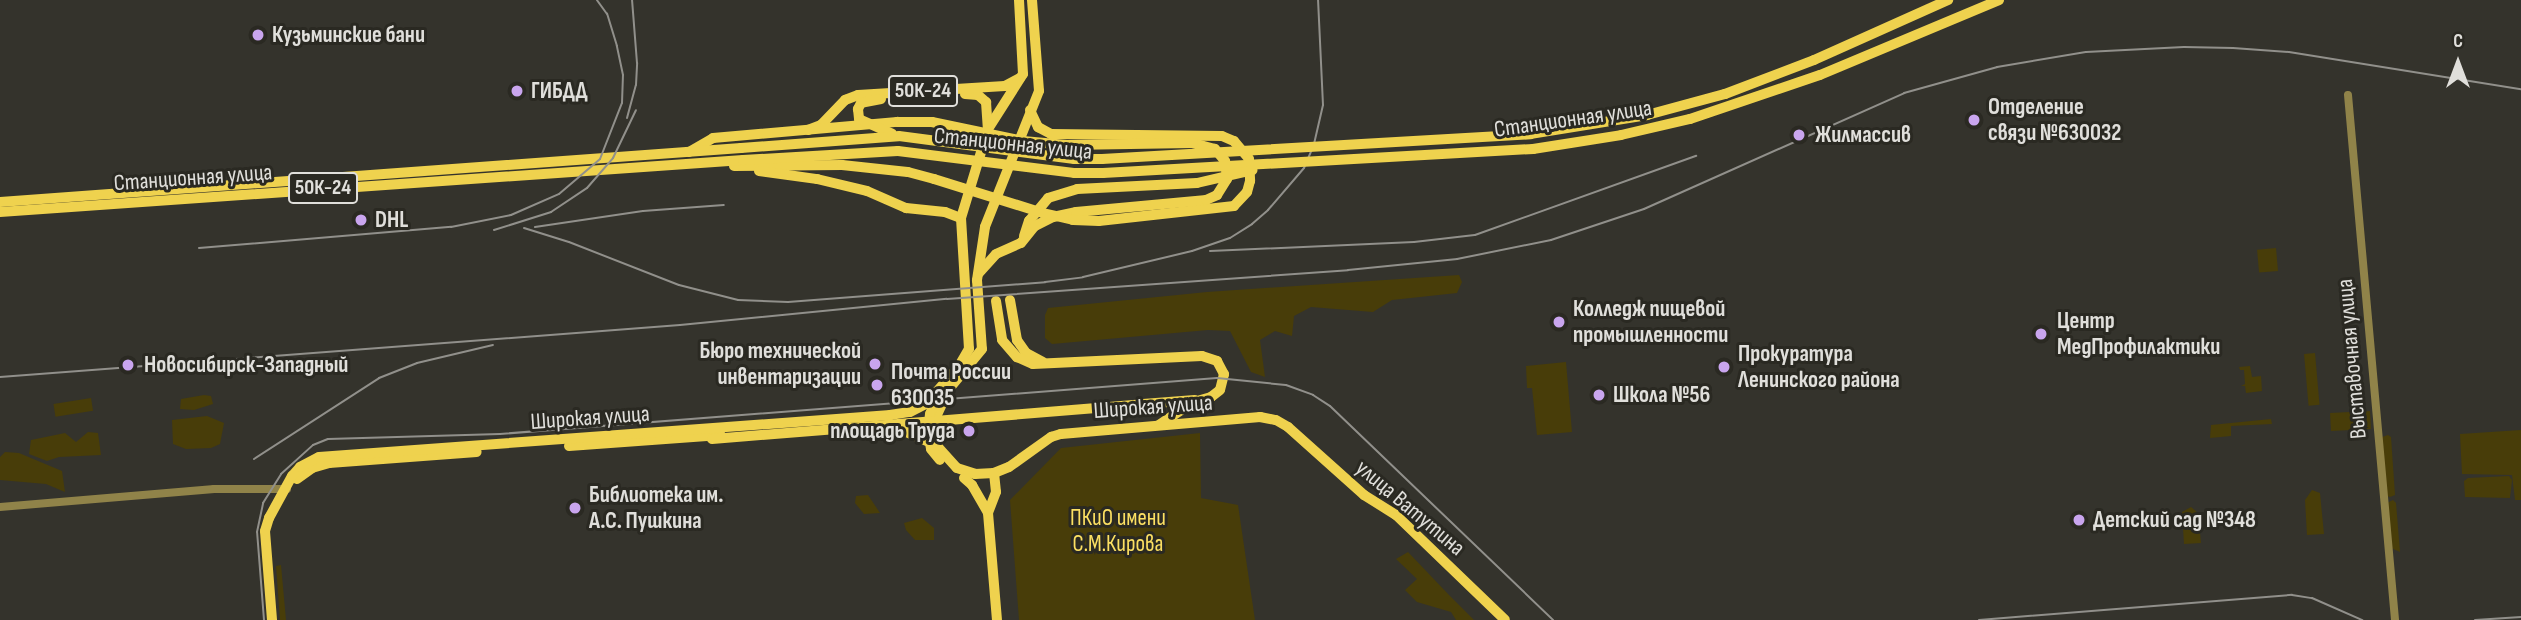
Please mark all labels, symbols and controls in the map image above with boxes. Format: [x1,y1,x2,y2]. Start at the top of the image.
place label: Кузьминские бани [272,21,425,49]
marker: Кузьминские бани [250,27,266,43]
north arrow [2423,28,2493,98]
text: С [2453,30,2463,53]
road number: 50К-24 [888,74,958,108]
place label: ГИБДД [531,77,588,105]
marker: ГИБДД [509,83,525,99]
place label: Отделение связи №630032 [1988,93,2121,147]
street label: Станционная улица [1492,94,1654,144]
marker: Отделение связи №630032 [1966,112,1982,128]
place label: Жилмассив [1815,121,1911,149]
street label: Станционная улица [933,122,1093,166]
marker: Жилмассив [1789,125,1809,145]
street label: Станционная улица [113,159,273,197]
road number: 50К-24 [288,170,358,206]
place label: DHL [375,206,408,234]
marker: DHL [353,212,369,228]
street label: Выставочная улица [2331,278,2373,440]
place label: Колледж пищевой промышленности [1573,295,1728,349]
place label: Центр МедПрофилактики [2057,307,2220,361]
marker: Колледж пищевой промышленности [1551,314,1567,330]
marker: Центр МедПрофилактики [2031,324,2051,344]
place label: Бюро технической инвентаризации [699,337,861,391]
place label: Прокуратура Ленинского района [1738,340,1900,394]
place label: Новосибирск-Западный [144,351,348,379]
marker: Новосибирск-Западный [118,355,138,375]
marker: Бюро технической инвентаризации [867,356,883,372]
place label: Почта России 630035 [891,358,1011,412]
marker: Прокуратура Ленинского района [1716,359,1732,375]
marker: Почта России 630035 [869,377,885,393]
place label: Школа №56 [1613,381,1710,409]
marker: Школа №56 [1591,387,1607,403]
street label: Широкая улица [1092,389,1214,425]
street label: Широкая улица [529,400,651,436]
place label: площадь Труда [830,417,955,445]
marker: площадь Труда [961,423,977,439]
street label: улица Ватутина [1350,454,1470,562]
place label: Библиотека им. А.С. Пушкина [589,481,723,535]
marker: Библиотека им. А.С. Пушкина [567,500,583,516]
park label: ПКиО имени С.М.Кирова [1070,504,1166,558]
place label: Детский сад №348 [2093,506,2256,534]
marker: Детский сад №348 [2071,512,2087,528]

